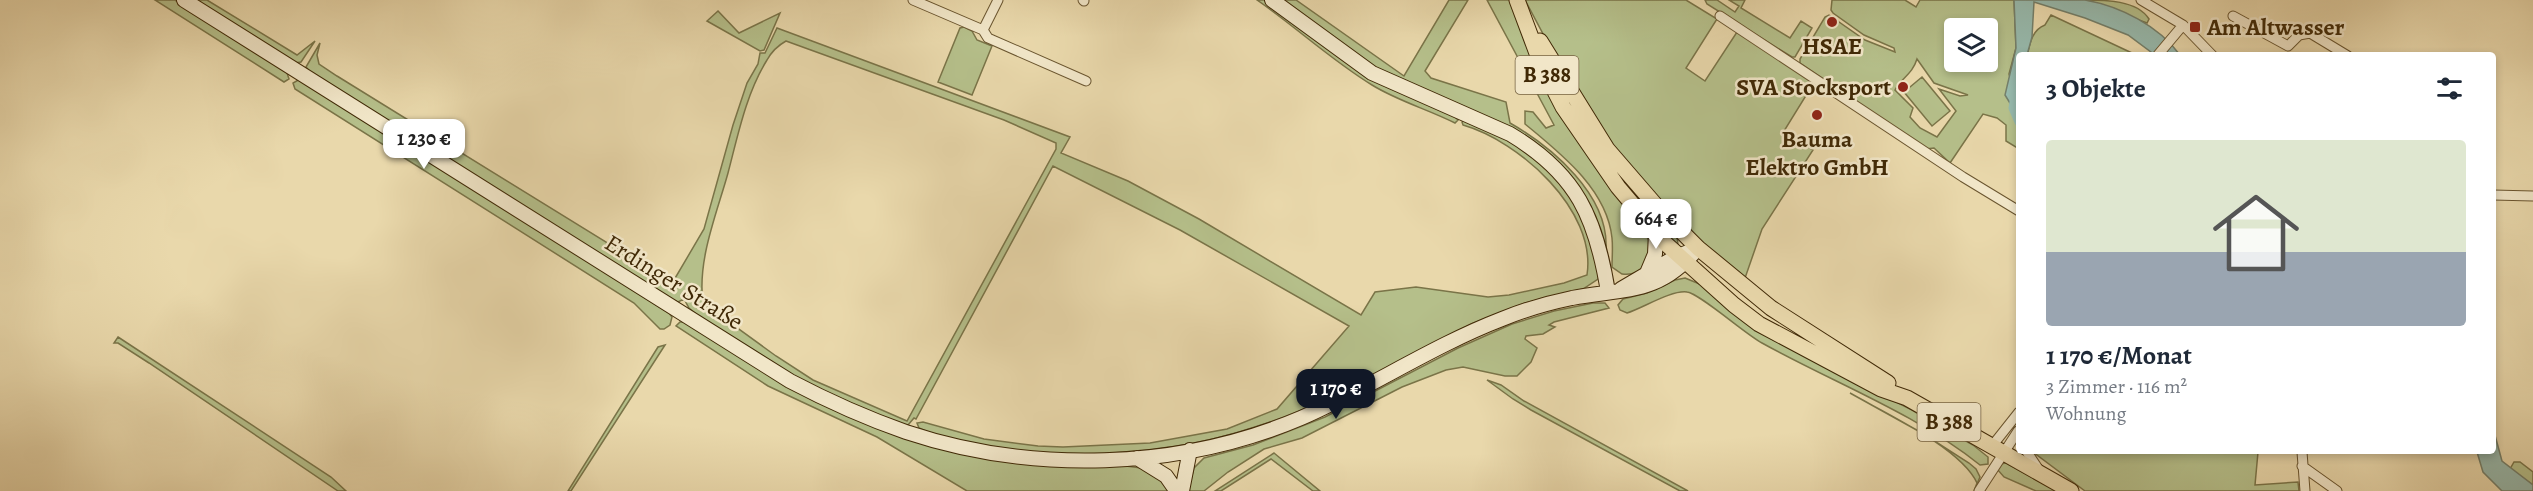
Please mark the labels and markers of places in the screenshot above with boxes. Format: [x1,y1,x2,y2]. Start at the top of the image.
place label: Am Altwasser [2206,11,2345,43]
marker: HSAE [1825,15,1839,29]
marker: Am Altwasser [2188,20,2202,34]
place label: HSAE [1802,30,1862,62]
place label: SVA Stocksport [1736,71,1891,103]
marker: SVA Stocksport [1896,80,1910,94]
marker: Bauma Elektro GmbH [1810,108,1824,122]
pin: 1 230 € [369,119,479,170]
place label: Bauma Elektro GmbH [1745,123,1889,183]
pin: 664 € [1614,199,1698,250]
pin: 1 170 € [1281,369,1391,420]

